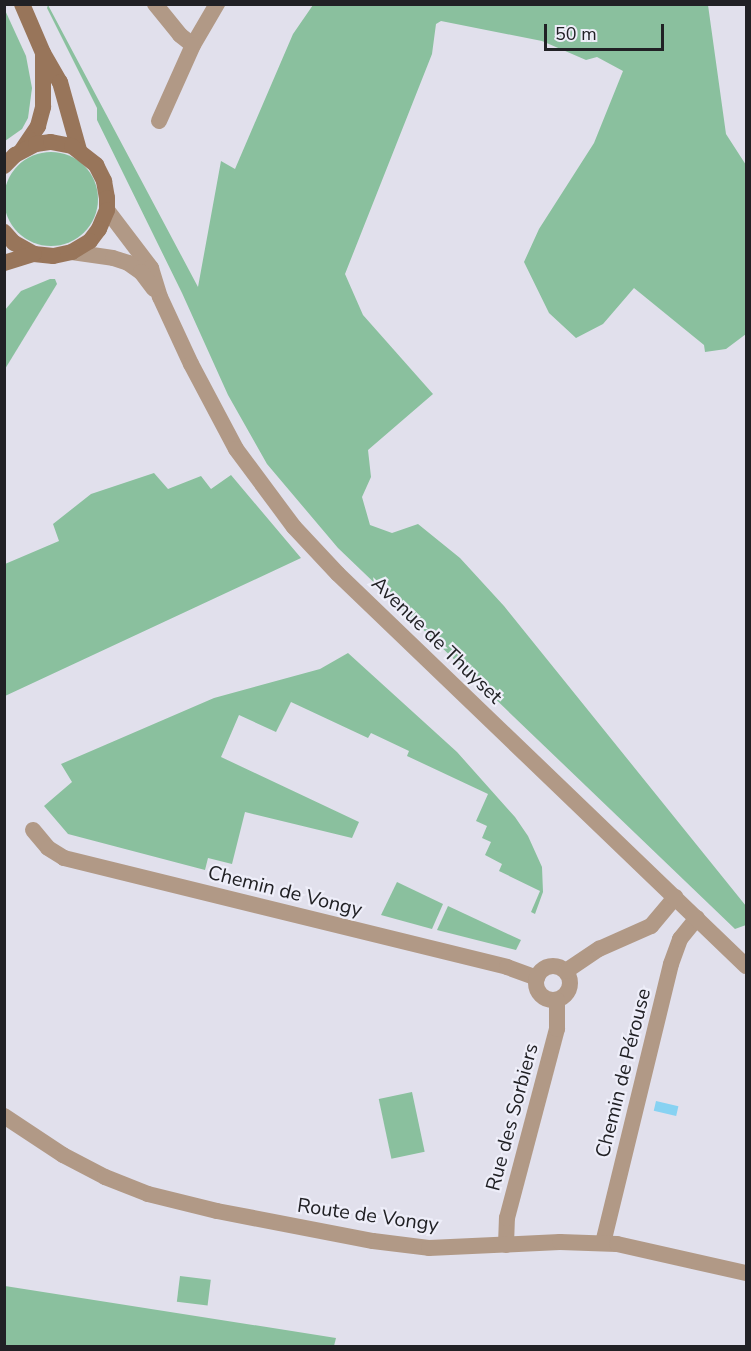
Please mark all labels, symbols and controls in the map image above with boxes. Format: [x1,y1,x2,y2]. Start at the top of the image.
scale bar [547,12,667,50]
text: 50 m [555,22,597,46]
street label: Avenue de Thuyset [367,571,507,709]
street label: Chemin de Vongy [205,860,365,922]
street label: Chemin de Pérouse [590,986,656,1160]
street label: Rue des Sorbiers [481,1041,543,1193]
street label: Route de Vongy [296,1193,440,1237]

